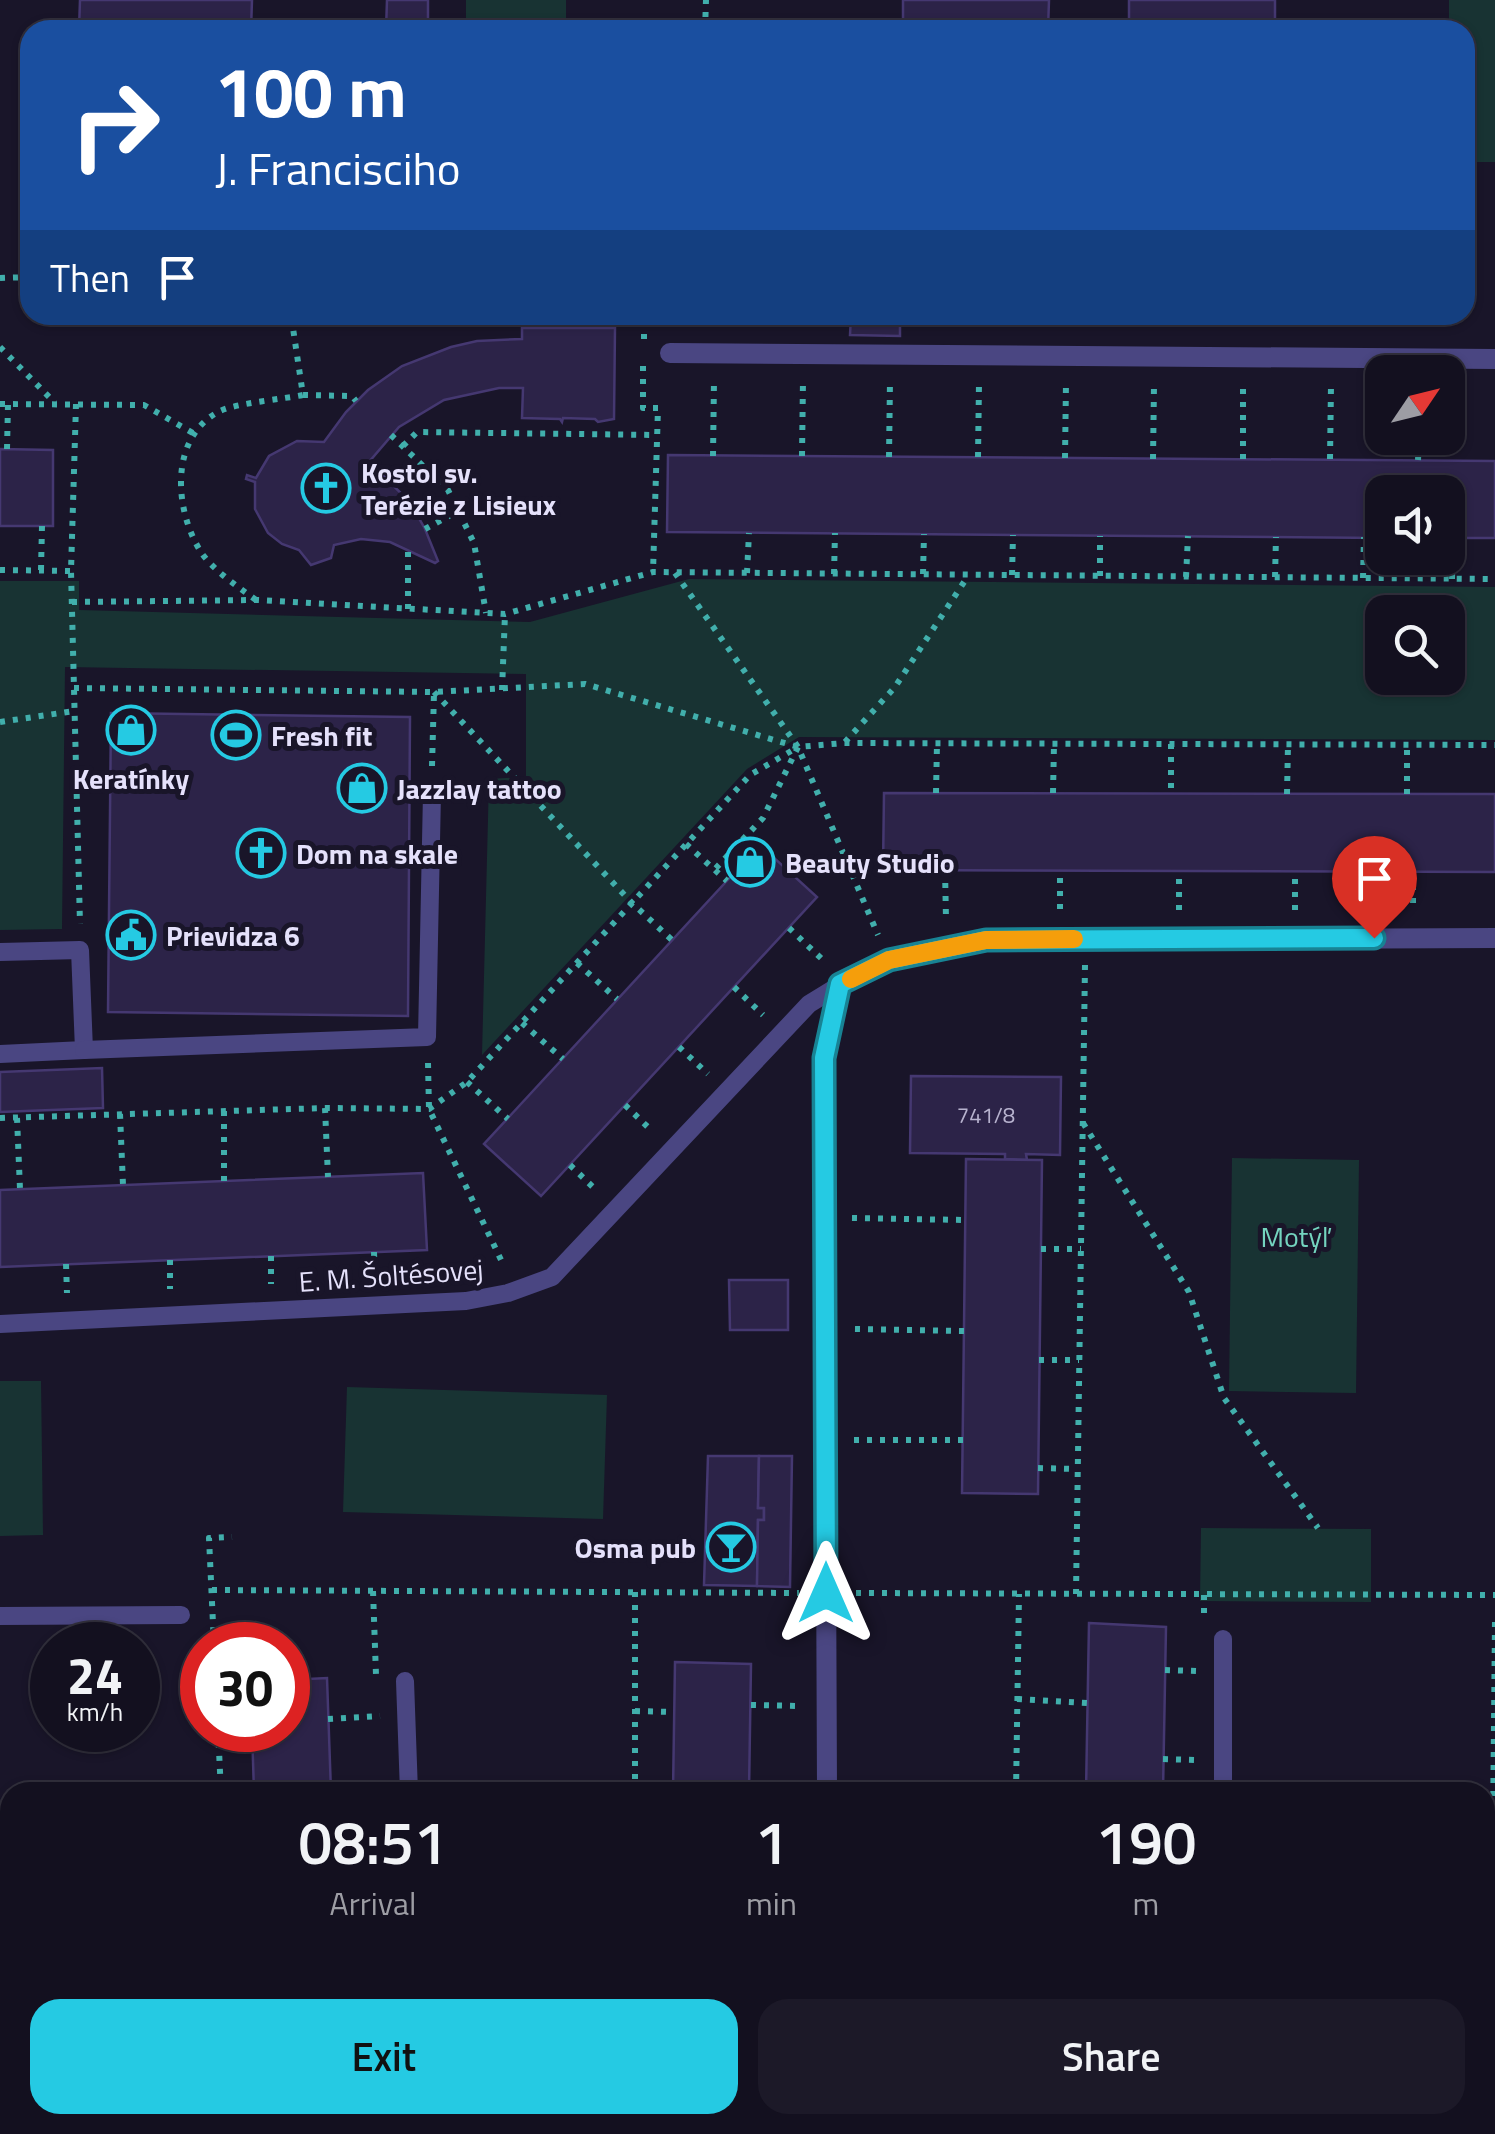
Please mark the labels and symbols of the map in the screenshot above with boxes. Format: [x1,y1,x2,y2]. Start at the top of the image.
north arrow [1365,355,1465,455]
place label: Kostol sv. Terézie z Lisieux [361,451,556,526]
church icon: Kostol sv. Terézie z Lisieux [300,462,352,514]
shop icon: Keratínky [105,704,157,756]
sports icon: Fresh fit [210,709,262,761]
place label: Fresh fit [271,714,372,757]
place label: Keratínky [73,757,189,800]
shop icon: Jazzlay tattoo [336,762,388,814]
place label: Jazzlay tattoo [397,767,562,810]
church icon: Dom na skale [235,827,287,879]
place label: Dom na skale [296,832,458,875]
shop icon: Beauty Studio [724,836,776,888]
pin [1332,836,1417,939]
place label: Beauty Studio [785,841,955,884]
public building icon: Prievidza 6 [105,909,157,961]
place label: Prievidza 6 [166,914,300,957]
house number: 741/8 [957,1098,1015,1132]
park label: Motýľ [1261,1215,1332,1258]
street label: E. M. Šoltésovej [297,1247,485,1303]
bar icon: Osma pub [705,1521,757,1573]
place label: Osma pub [575,1526,696,1569]
position arrow [774,1541,878,1645]
speed limit sign: 30 [180,1622,310,1752]

